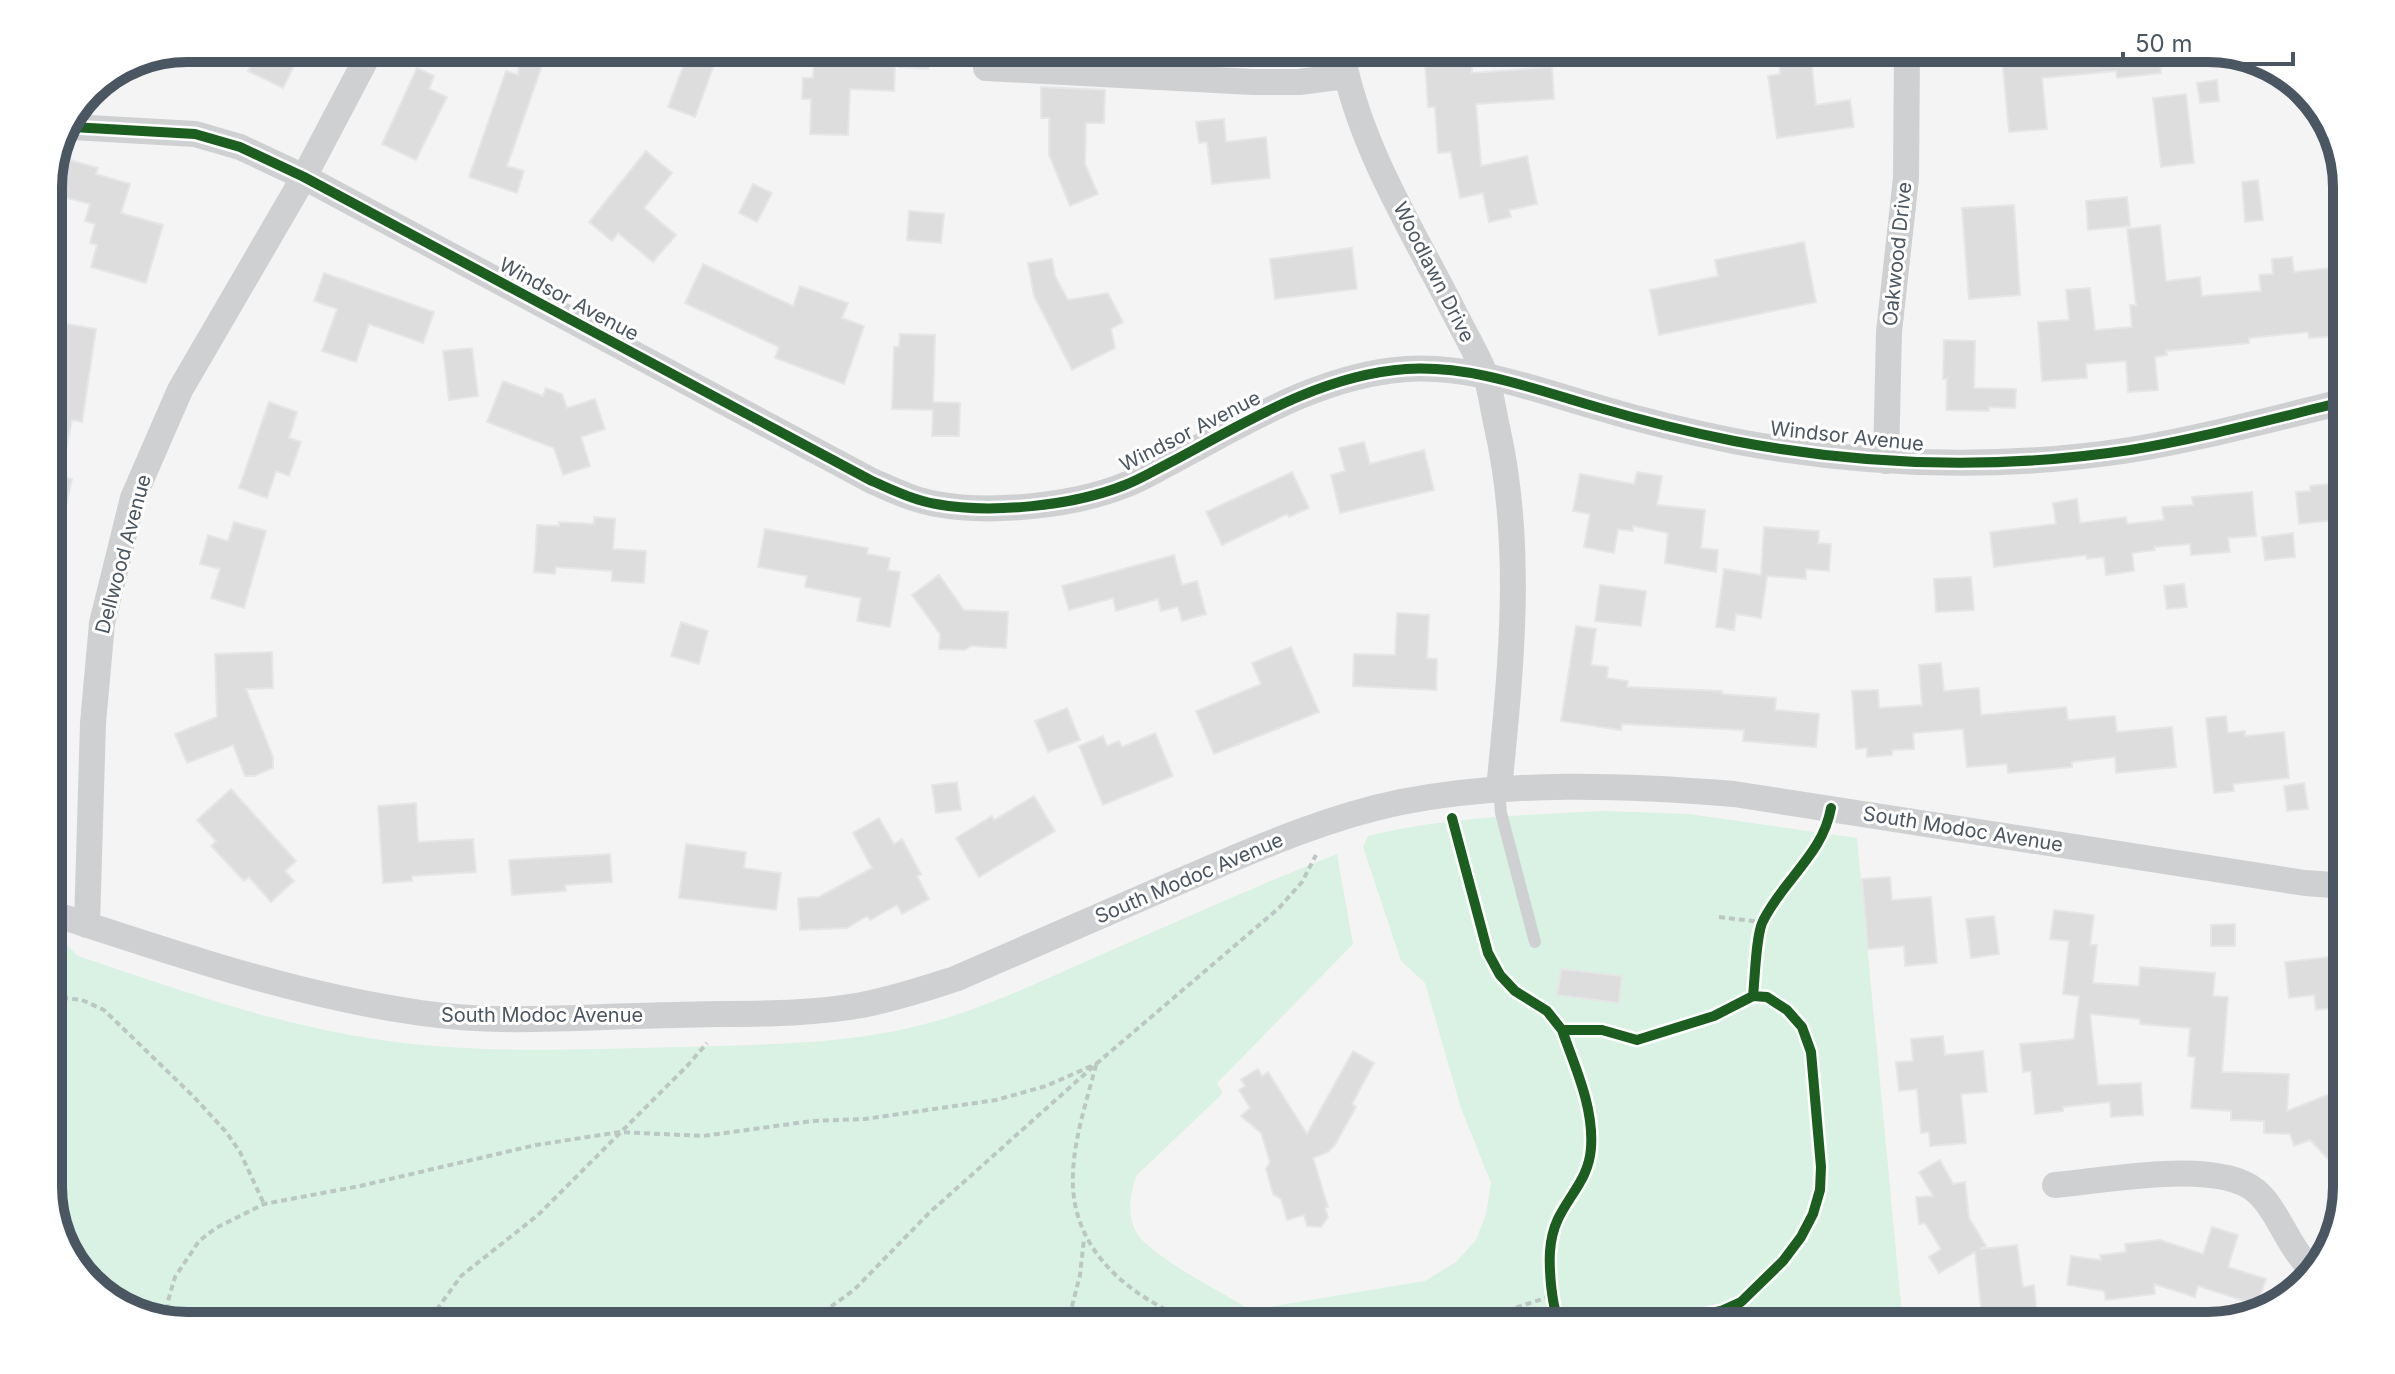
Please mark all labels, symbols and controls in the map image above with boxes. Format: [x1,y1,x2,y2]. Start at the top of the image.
scale bar [2123,16,2293,66]
text: 50 m [2135,29,2193,58]
street label: Oakwood Drive [1877,181,1917,327]
street label: Woodlawn Drive [1388,198,1480,346]
street label: Windsor Avenue [495,252,643,346]
street label: Windsor Avenue [1116,385,1264,477]
street label: Windsor Avenue [1769,416,1925,456]
street label: Dellwood Avenue [90,472,156,636]
street label: South Modoc Avenue [1861,801,2065,857]
street label: South Modoc Avenue [1091,827,1287,929]
street label: South Modoc Avenue [441,1003,643,1027]

